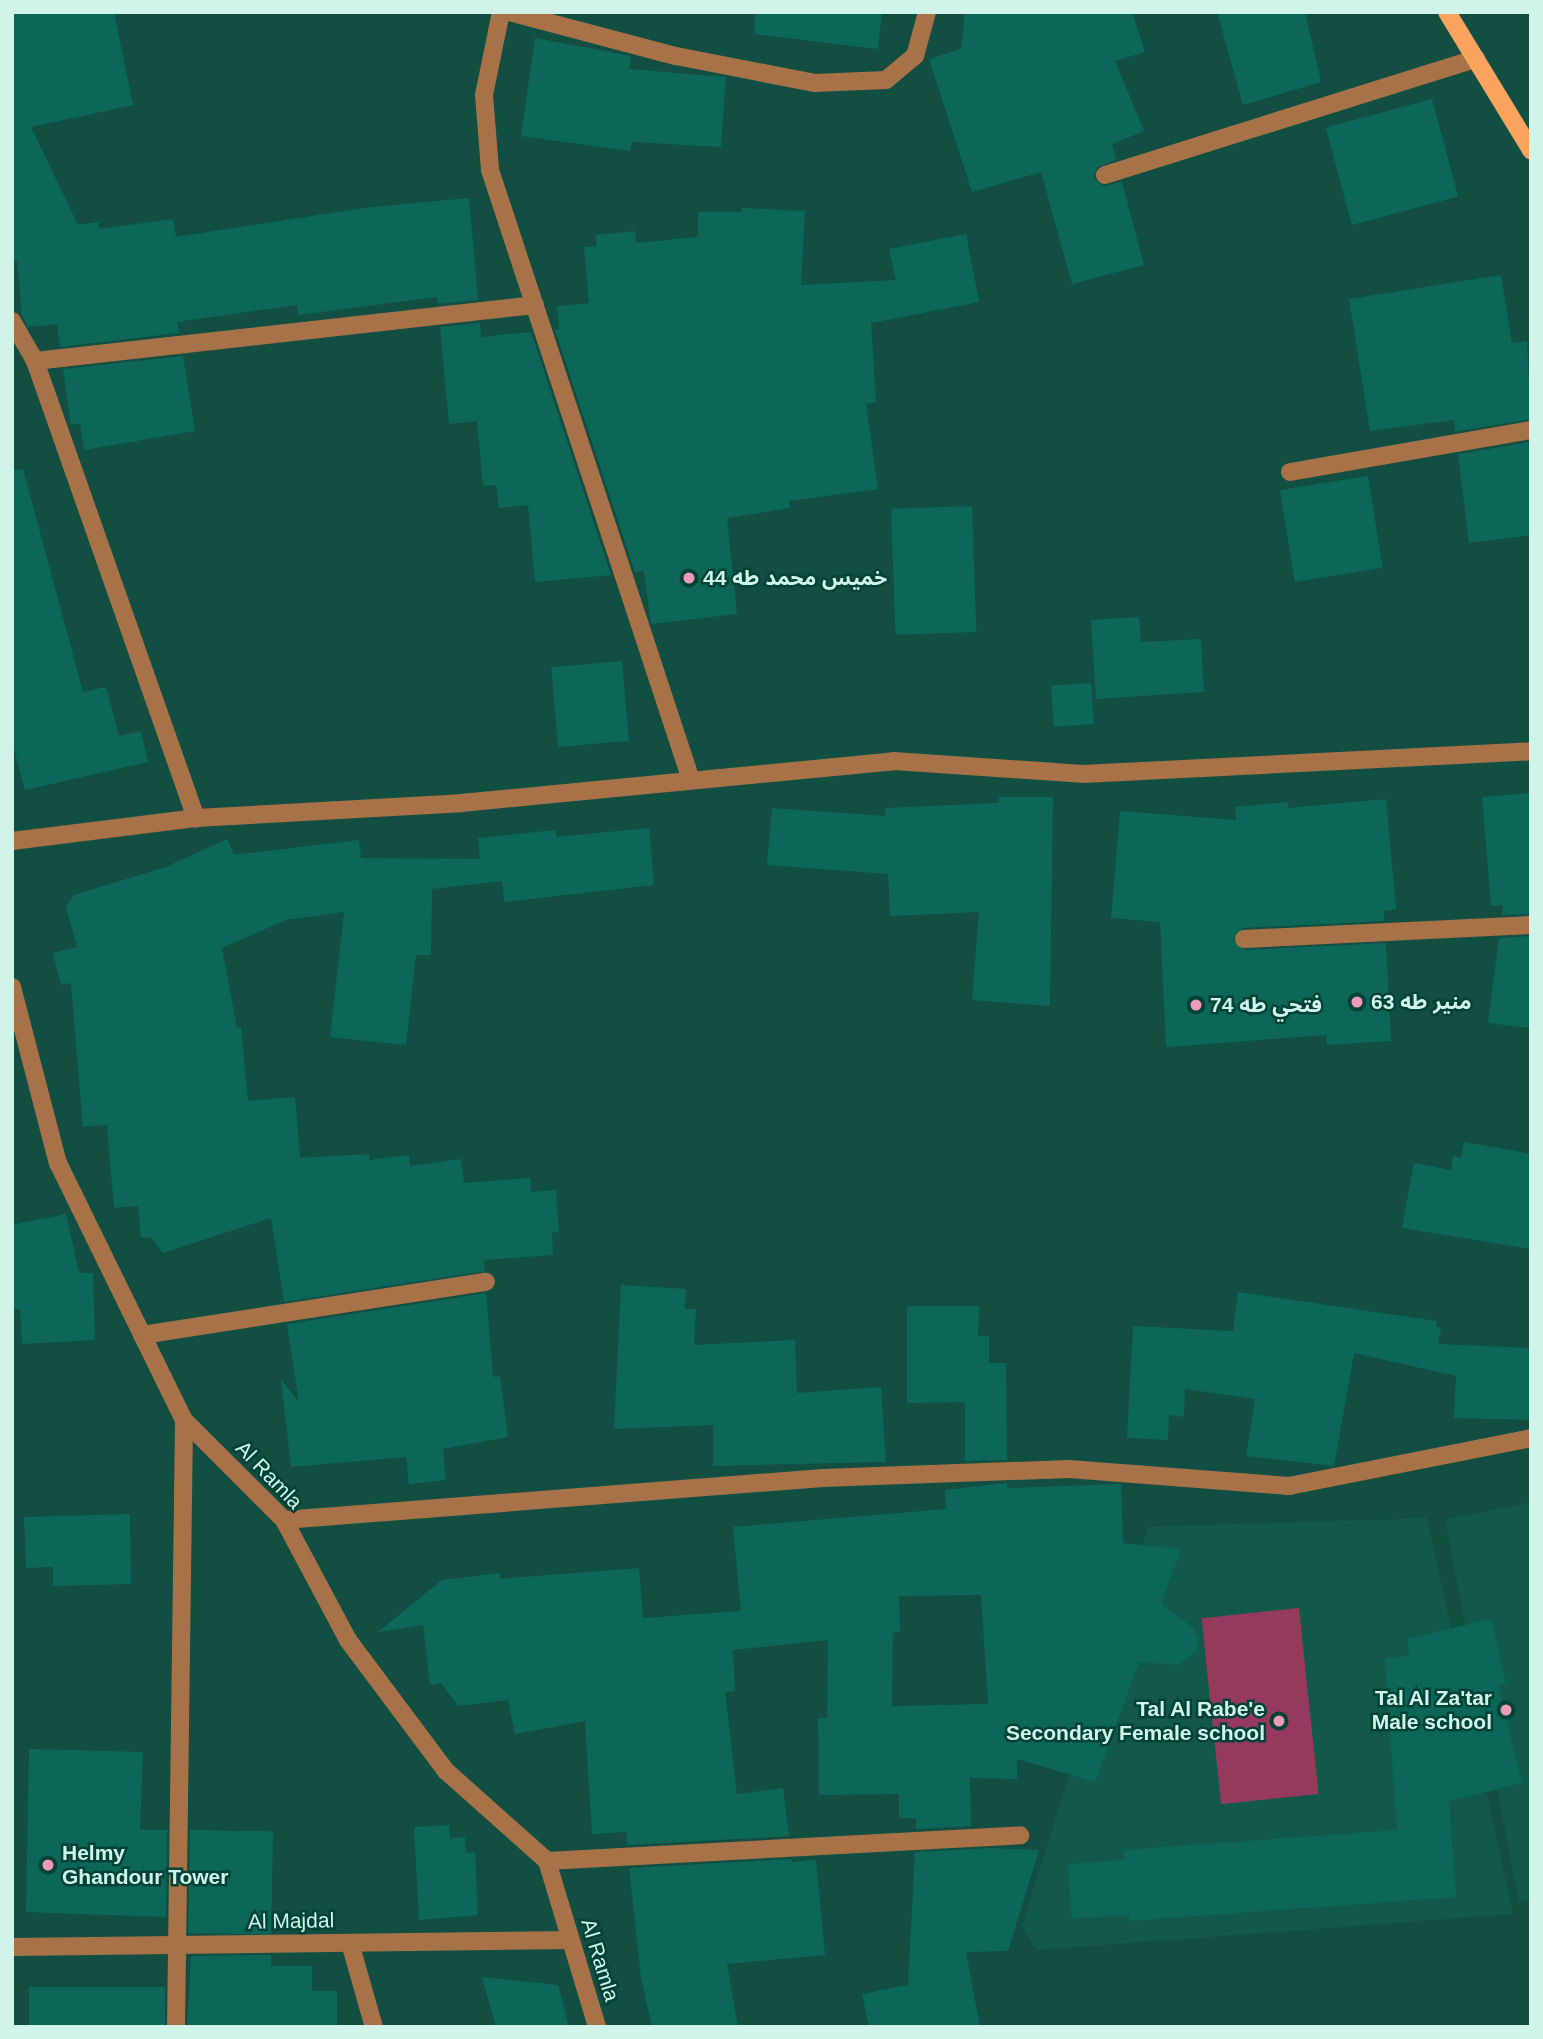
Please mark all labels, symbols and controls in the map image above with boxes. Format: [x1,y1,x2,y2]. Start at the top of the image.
place label: خميس محمد طه 44 [703,565,887,591]
marker: خميس محمد طه 44 [681,570,697,586]
place label: منير طه 63 [1371,989,1472,1015]
place label: فتحي طه 74 [1210,992,1322,1018]
marker: منير طه 63 [1349,994,1365,1010]
marker: فتحي طه 74 [1188,997,1204,1013]
street label: Al Ramla [230,1436,308,1514]
place label: Tal Al Za'tar Male school [1372,1685,1492,1735]
place label: Tal Al Rabe'e Secondary Female school [1006,1696,1265,1746]
marker: Tal Al Za'tar Male school [1498,1702,1514,1718]
marker: Tal Al Rabe'e Secondary Female school [1271,1713,1287,1729]
place label: Helmy Ghandour Tower [62,1840,228,1890]
marker: Helmy Ghandour Tower [40,1857,56,1873]
street label: Al Majdal [248,1908,334,1934]
street label: Al Ramla [575,1916,625,2004]

